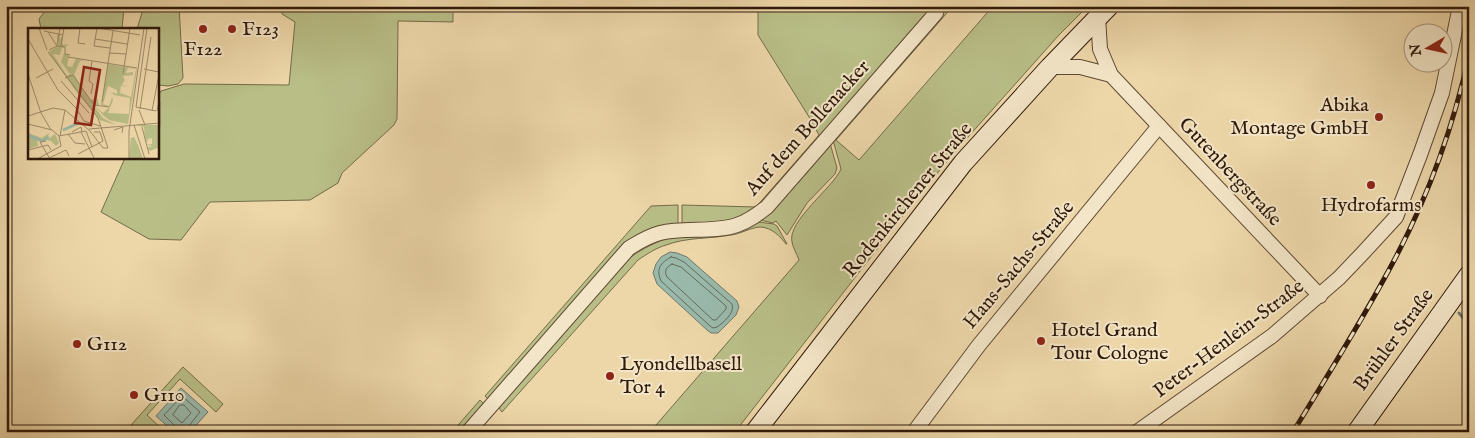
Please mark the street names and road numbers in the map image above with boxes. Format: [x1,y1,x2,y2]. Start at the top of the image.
street label: Auf dem Bollenacker [740,54,876,202]
street label: Gutenbergstraße [1173,112,1287,232]
street label: Rodenkirchener Straße [838,117,978,283]
street label: Hans-Sachs-Straße [958,196,1080,334]
street label: Peter-Henlein-Straße [1149,274,1309,404]
street label: Brühler Straße [1348,284,1440,396]

